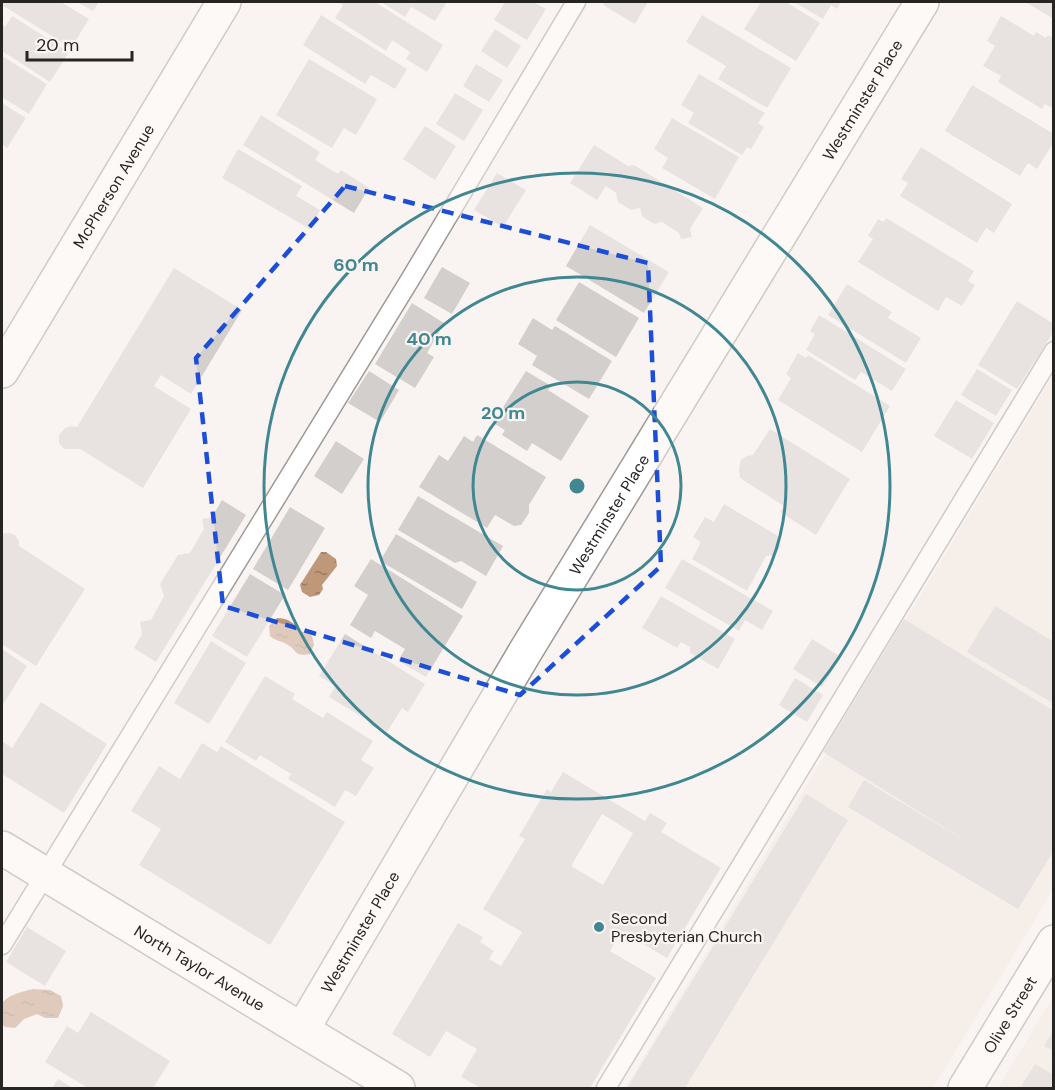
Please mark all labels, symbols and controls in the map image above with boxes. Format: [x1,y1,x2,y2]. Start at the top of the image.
scale bar [27,24,132,62]
text: 20 m [36,33,79,57]
street label: Westminster Place [817,35,907,164]
street label: McPherson Avenue [68,120,159,252]
text: 60 m [333,253,379,277]
text: 40 m [406,327,452,351]
text: 20 m [481,401,525,425]
street label: Westminster Place [564,450,654,579]
centre of rings [567,476,587,496]
street label: Westminster Place [316,867,404,997]
place label: Second Presbyterian Church [611,908,762,947]
street label: North Taylor Avenue [130,920,269,1015]
marker: Second Presbyterian Church [592,920,606,934]
street label: Olive Street [978,972,1041,1057]

